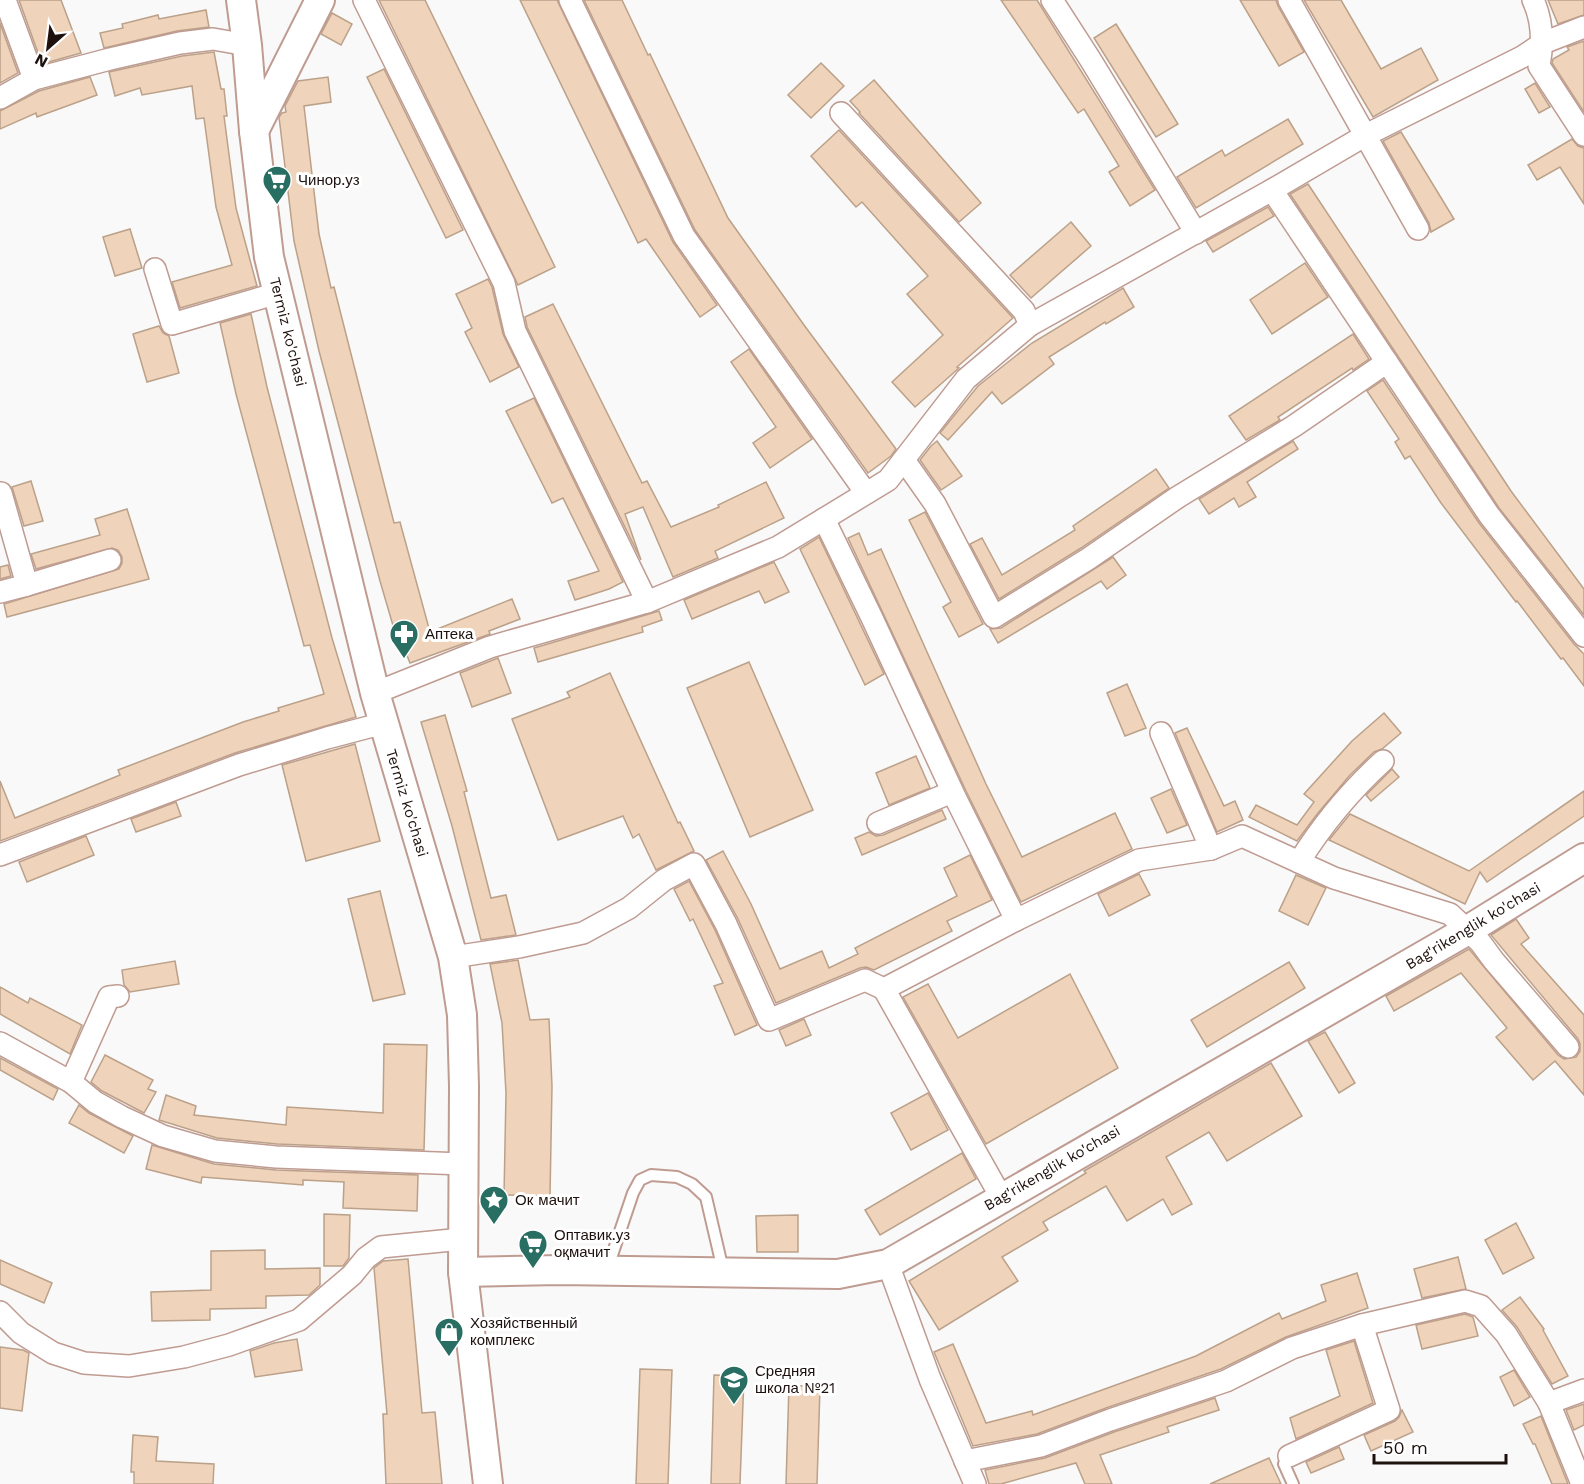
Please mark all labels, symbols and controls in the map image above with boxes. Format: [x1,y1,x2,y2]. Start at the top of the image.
north arrow [18,18,78,78]
text: N [31,50,51,72]
supermarket icon: Чинор.уз [261,164,293,206]
place label: Чинор.уз [298,171,360,189]
street label: Termiz ko'chasi [266,276,310,388]
pharmacy icon: Аптека [388,618,420,660]
place label: Аптека [425,625,474,643]
street label: Termiz ko'chasi [382,747,432,859]
street label: Bag'rikenglik ko'chasi [1402,879,1544,973]
street label: Bag'rikenglik ko'chasi [981,1122,1123,1214]
place icon: Ок мачит [478,1184,510,1226]
place label: Ок мачит [515,1191,580,1209]
place label: Оптавик.уз оқмачит [554,1226,630,1261]
supermarket icon: Оптавик.уз оқмачит [517,1228,549,1270]
place label: Хозяйственный комплекс [470,1314,578,1349]
shop icon: Хозяйственный комплекс [433,1316,465,1358]
place label: Средняя школа №21 [755,1362,835,1397]
school or university icon: Средняя школа №21 [718,1364,750,1406]
scale bar [1374,1427,1506,1465]
text: 50 m [1383,1437,1428,1458]

